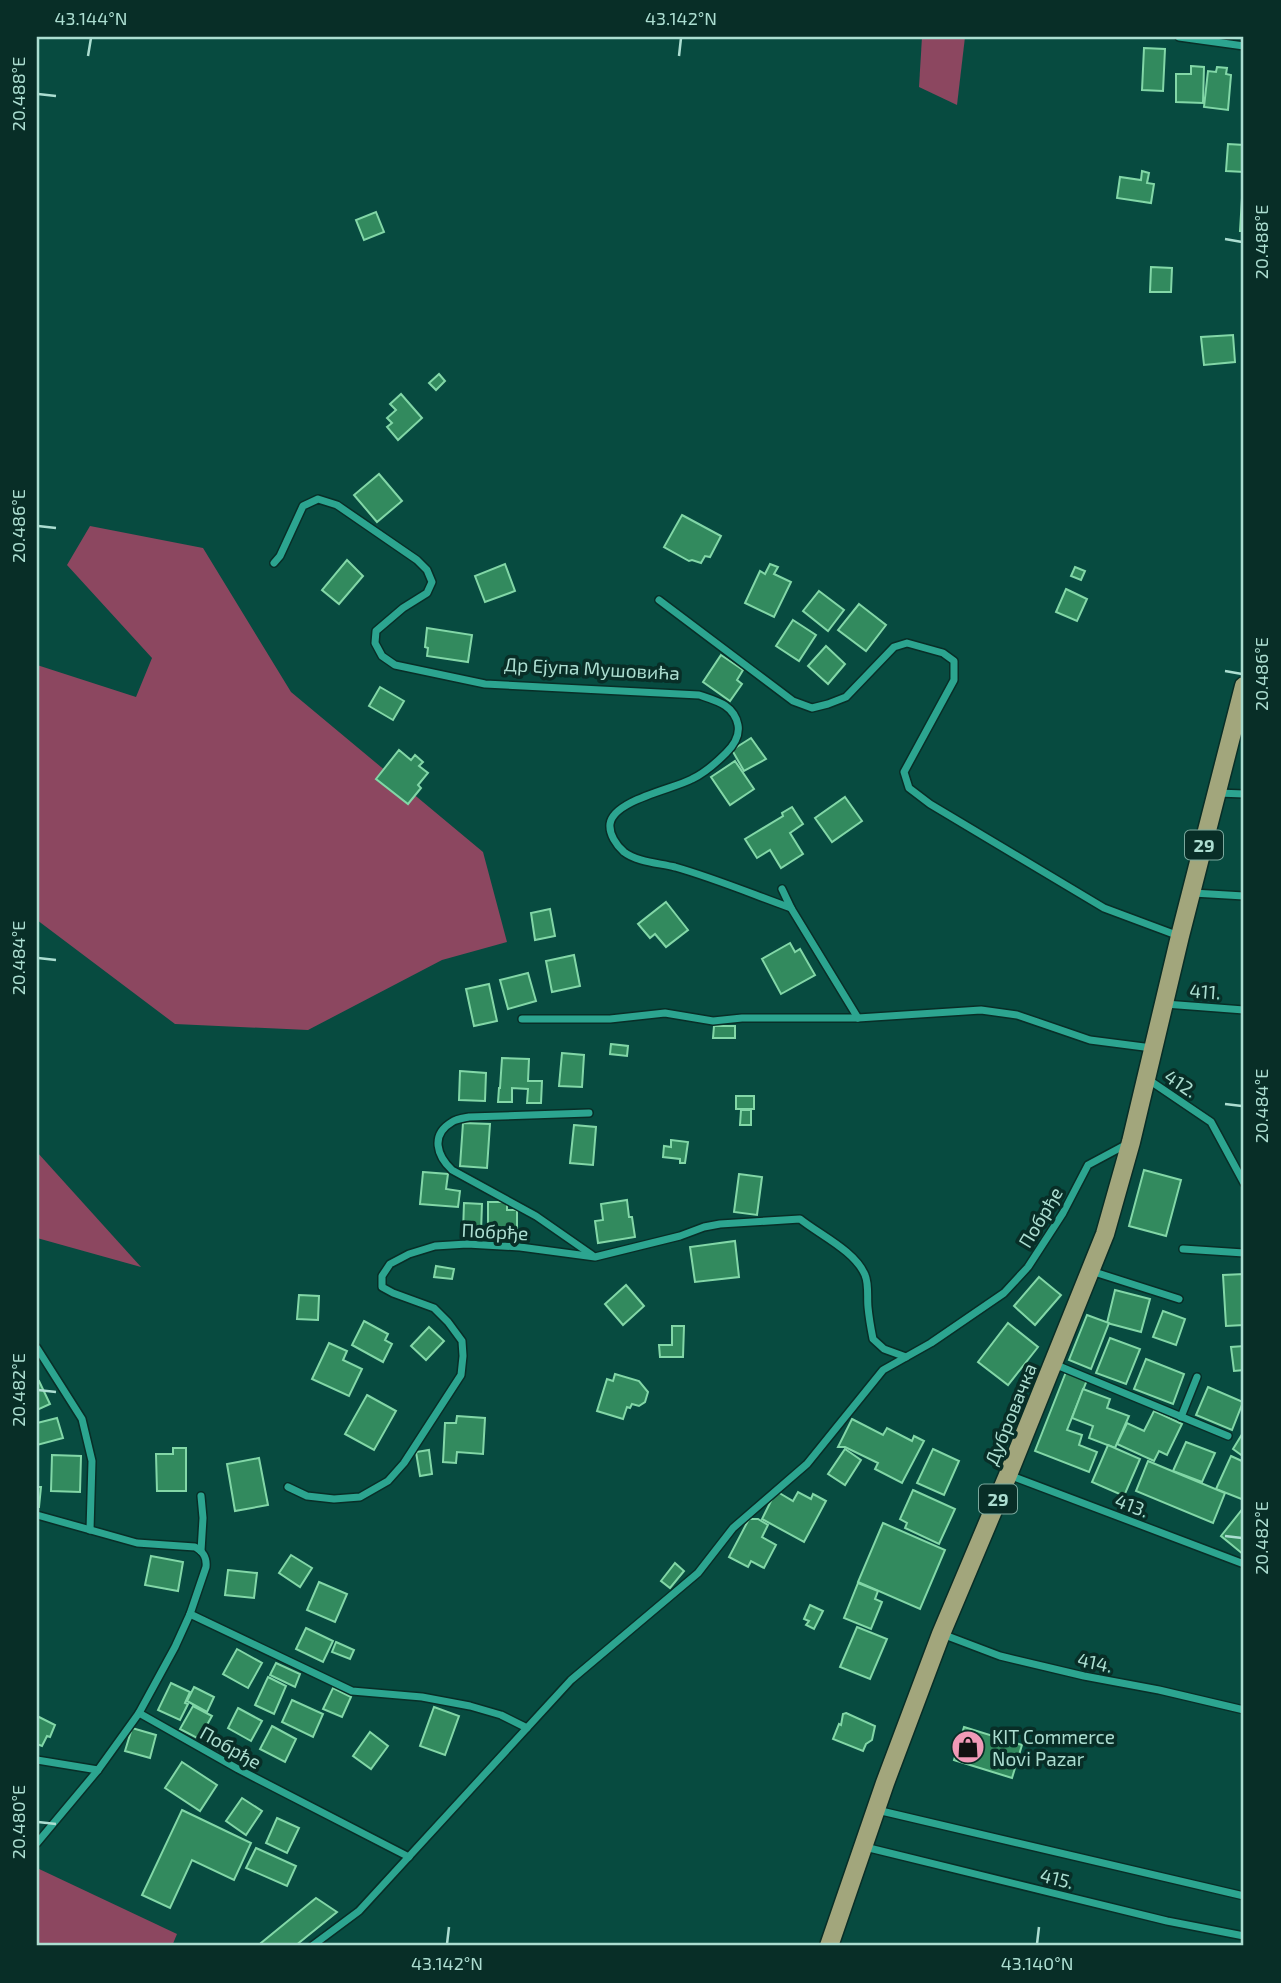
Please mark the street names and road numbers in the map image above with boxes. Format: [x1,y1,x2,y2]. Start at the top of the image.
street label: Др Ејупа Мушовића [504,652,680,685]
road number: 29 [1185,830,1223,860]
street label: 411. [1189,978,1221,1004]
street label: 412. [1160,1064,1202,1102]
street label: Побрђе [1013,1182,1068,1252]
street label: Побрђе [461,1218,529,1245]
street label: Дубровачка [979,1360,1042,1469]
road number: 29 [979,1484,1017,1514]
street label: 413. [1112,1488,1152,1522]
street label: 414. [1075,1647,1115,1677]
street label: Побрђе [196,1721,266,1774]
street label: 415. [1038,1863,1076,1893]

